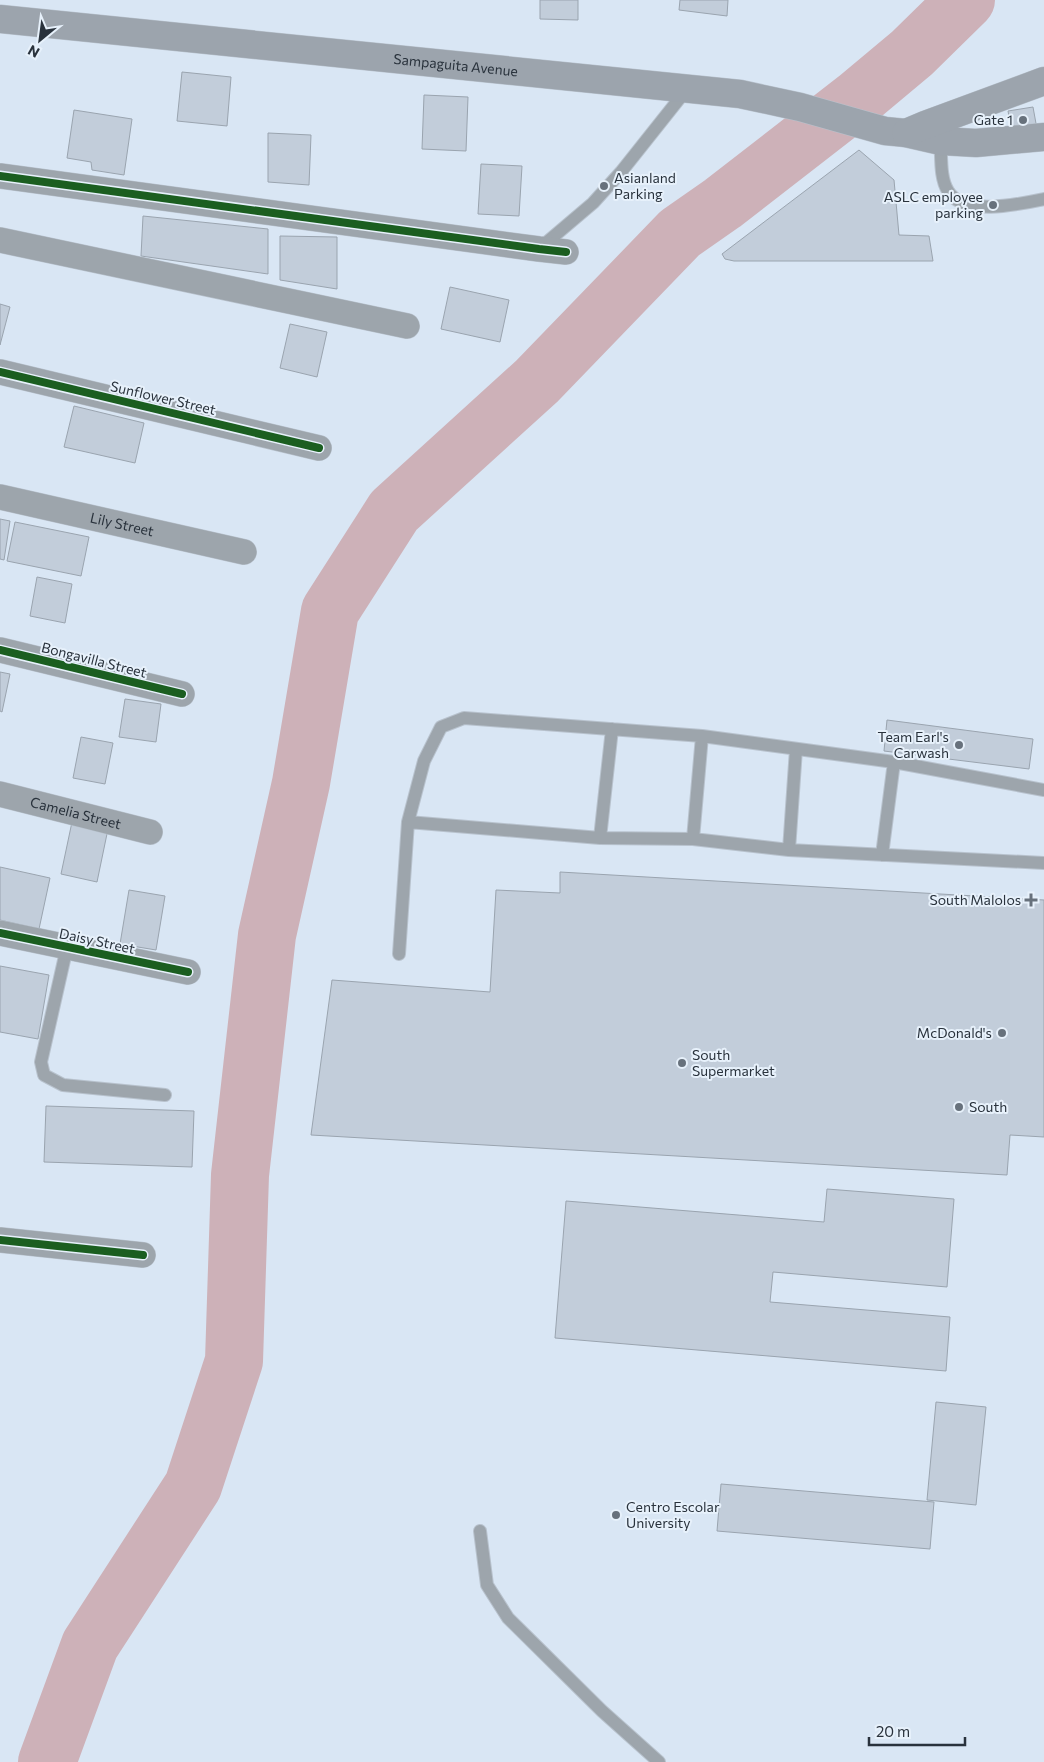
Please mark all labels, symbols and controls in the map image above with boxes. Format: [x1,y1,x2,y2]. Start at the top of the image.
north arrow [15,15,65,65]
text: N [25,42,42,62]
street label: Sampaguita Avenue [393,50,519,79]
place label: Gate 1 [974,111,1013,128]
marker: Gate 1 [1017,114,1029,126]
place label: Asianland Parking [614,169,676,202]
marker: Asianland Parking [598,180,610,192]
place label: ASLC employee parking [884,188,983,221]
marker: ASLC employee parking [987,199,999,211]
street label: Sunflower Street [109,377,218,418]
street label: Lily Street [89,509,156,539]
street label: Bongavilla Street [40,638,149,681]
place label: Team Earl's Carwash [878,728,949,761]
marker: Team Earl's Carwash [953,739,965,751]
street label: Camelia Street [28,793,123,832]
place label: South Malolos [930,891,1021,908]
marker: South Malolos [1025,894,1037,906]
street label: Daisy Street [58,924,137,957]
place label: McDonald's [917,1024,992,1041]
marker: McDonald's [996,1027,1008,1039]
place label: South Supermarket [692,1046,775,1079]
marker: South Supermarket [676,1057,688,1069]
place label: South [969,1098,1007,1115]
marker: South [953,1101,965,1113]
place label: Centro Escolar University [626,1498,720,1531]
marker: Centro Escolar University [610,1509,622,1521]
scale bar [869,1714,965,1746]
text: 20 m [876,1722,910,1740]

